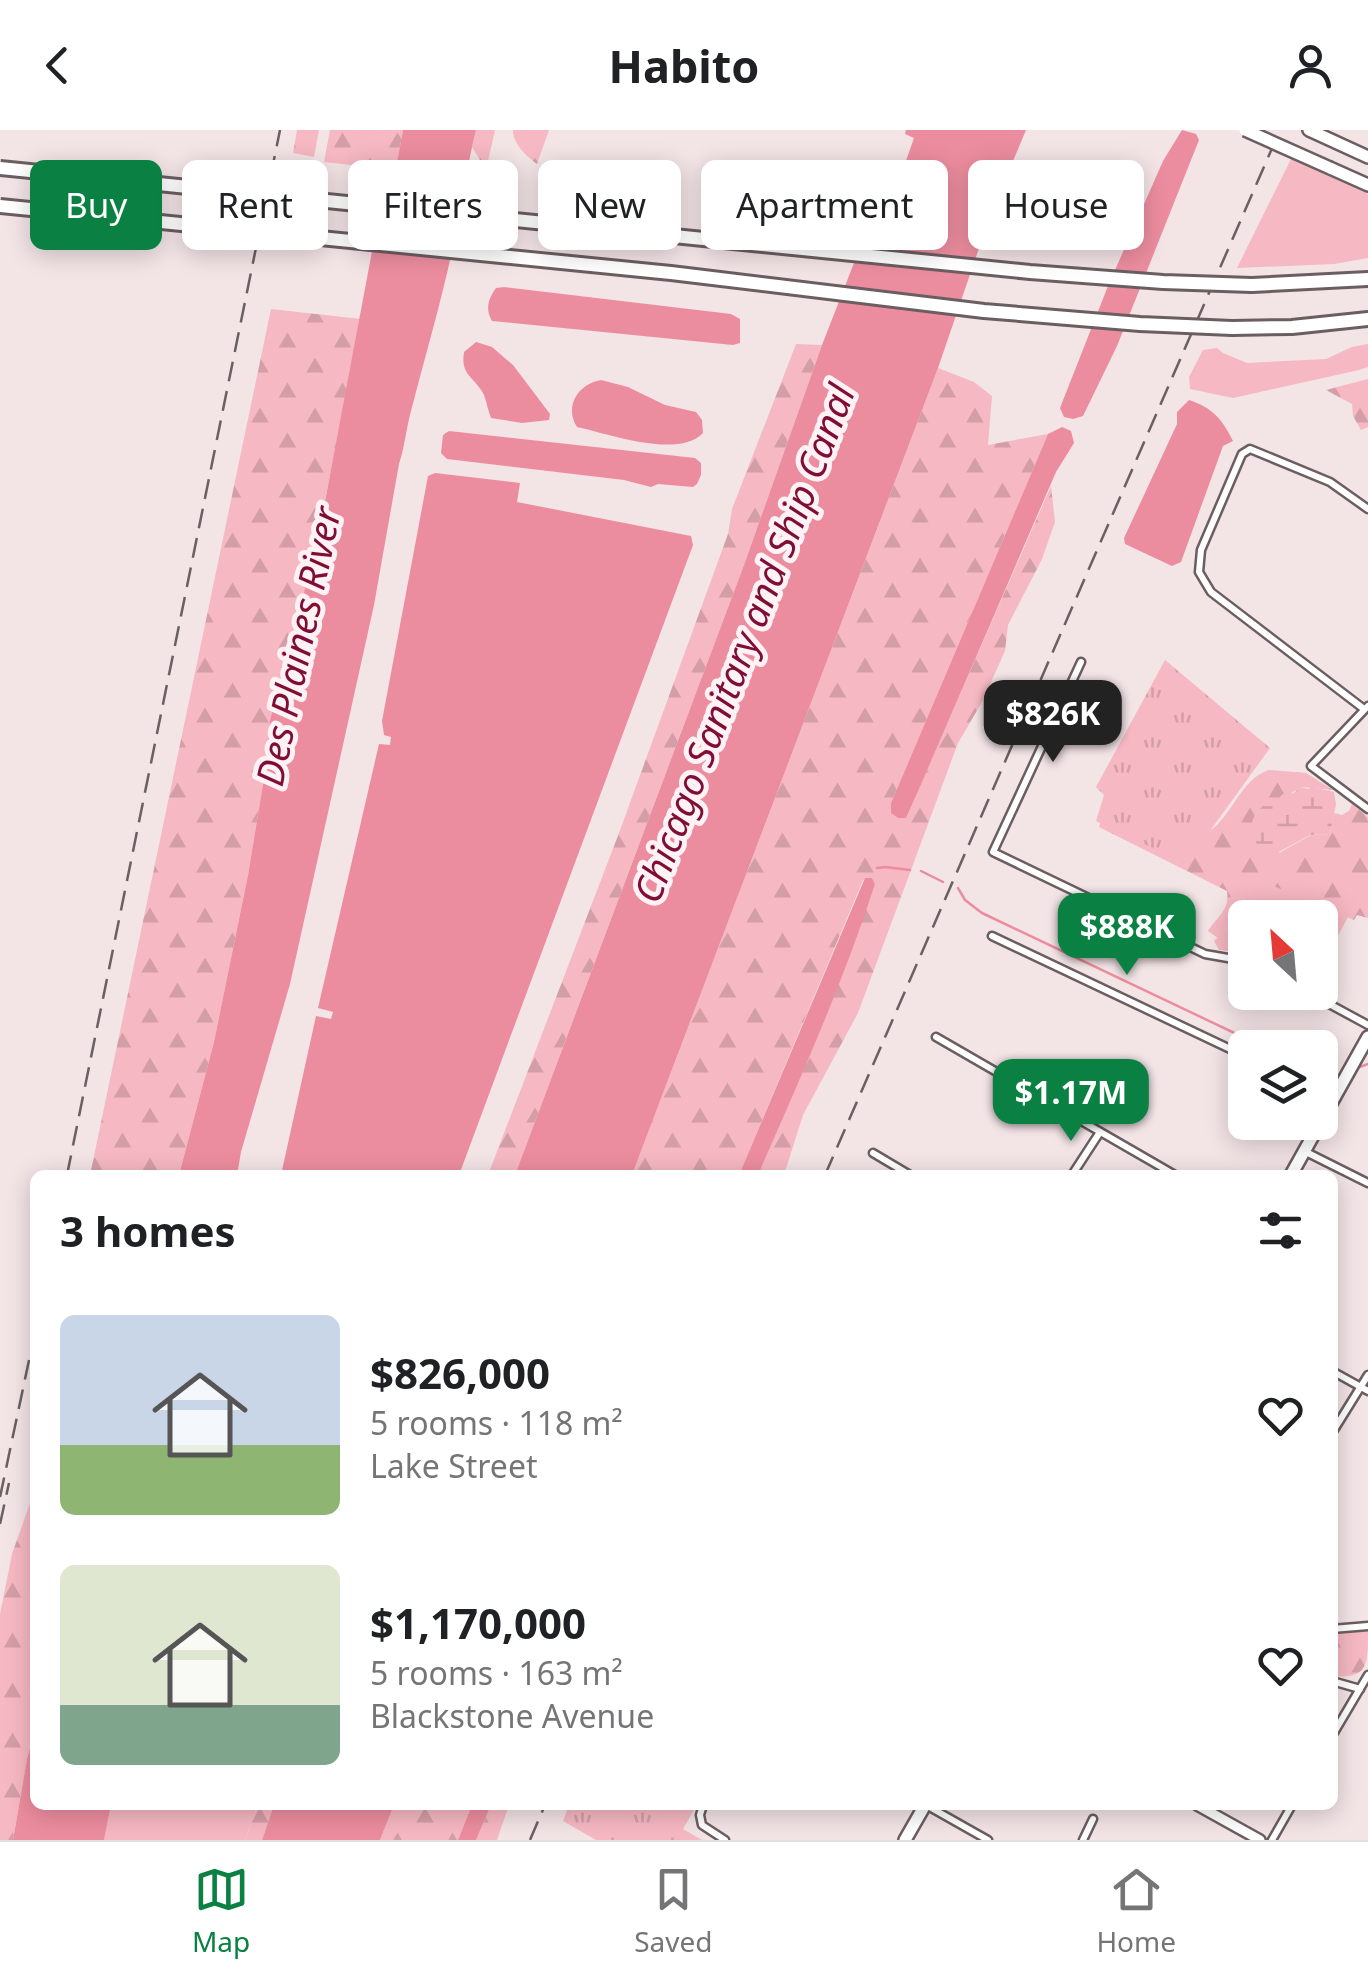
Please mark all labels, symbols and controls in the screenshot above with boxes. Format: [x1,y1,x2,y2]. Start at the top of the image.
text: Habito [609,35,759,96]
icon: back [30,38,85,93]
icon: person [1283,38,1338,93]
chip: Buy [30,160,162,250]
chip: Rent [182,160,328,250]
chip: Filters [348,160,518,250]
chip: New [538,160,681,250]
chip: Apartment [701,160,948,250]
chip: House [968,160,1144,250]
water label: Chicago Sanitary and Ship Canal [620,375,866,910]
water label: Des Plaines River [242,500,352,790]
pin: $826K [983,680,1123,765]
text: $826K [1006,691,1100,734]
pin: $888K [1057,893,1197,978]
north arrow [1228,900,1338,1010]
map controls [1228,900,1338,1140]
text: $888K [1080,904,1174,947]
button: layers [1228,1030,1338,1140]
pin: $1.17M [990,1059,1152,1144]
text: $1.17M [1015,1070,1127,1113]
text: 3 homes [60,1202,236,1259]
icon: filters [1253,1203,1308,1258]
text: $826,000 [370,1344,550,1401]
icon: home [140,1355,260,1475]
icon: heart [1253,1388,1308,1443]
text: 5 rooms · 118 m² [370,1401,623,1444]
text: Lake Street [370,1444,538,1487]
text: $1,170,000 [370,1594,586,1651]
icon: home [140,1605,260,1725]
icon: heart [1253,1638,1308,1693]
text: 5 rooms · 163 m² [370,1651,623,1694]
text: Blackstone Avenue [370,1694,654,1737]
tab: Map [192,1862,250,1960]
tab: Saved [634,1862,712,1960]
tab: Home [1096,1862,1176,1960]

